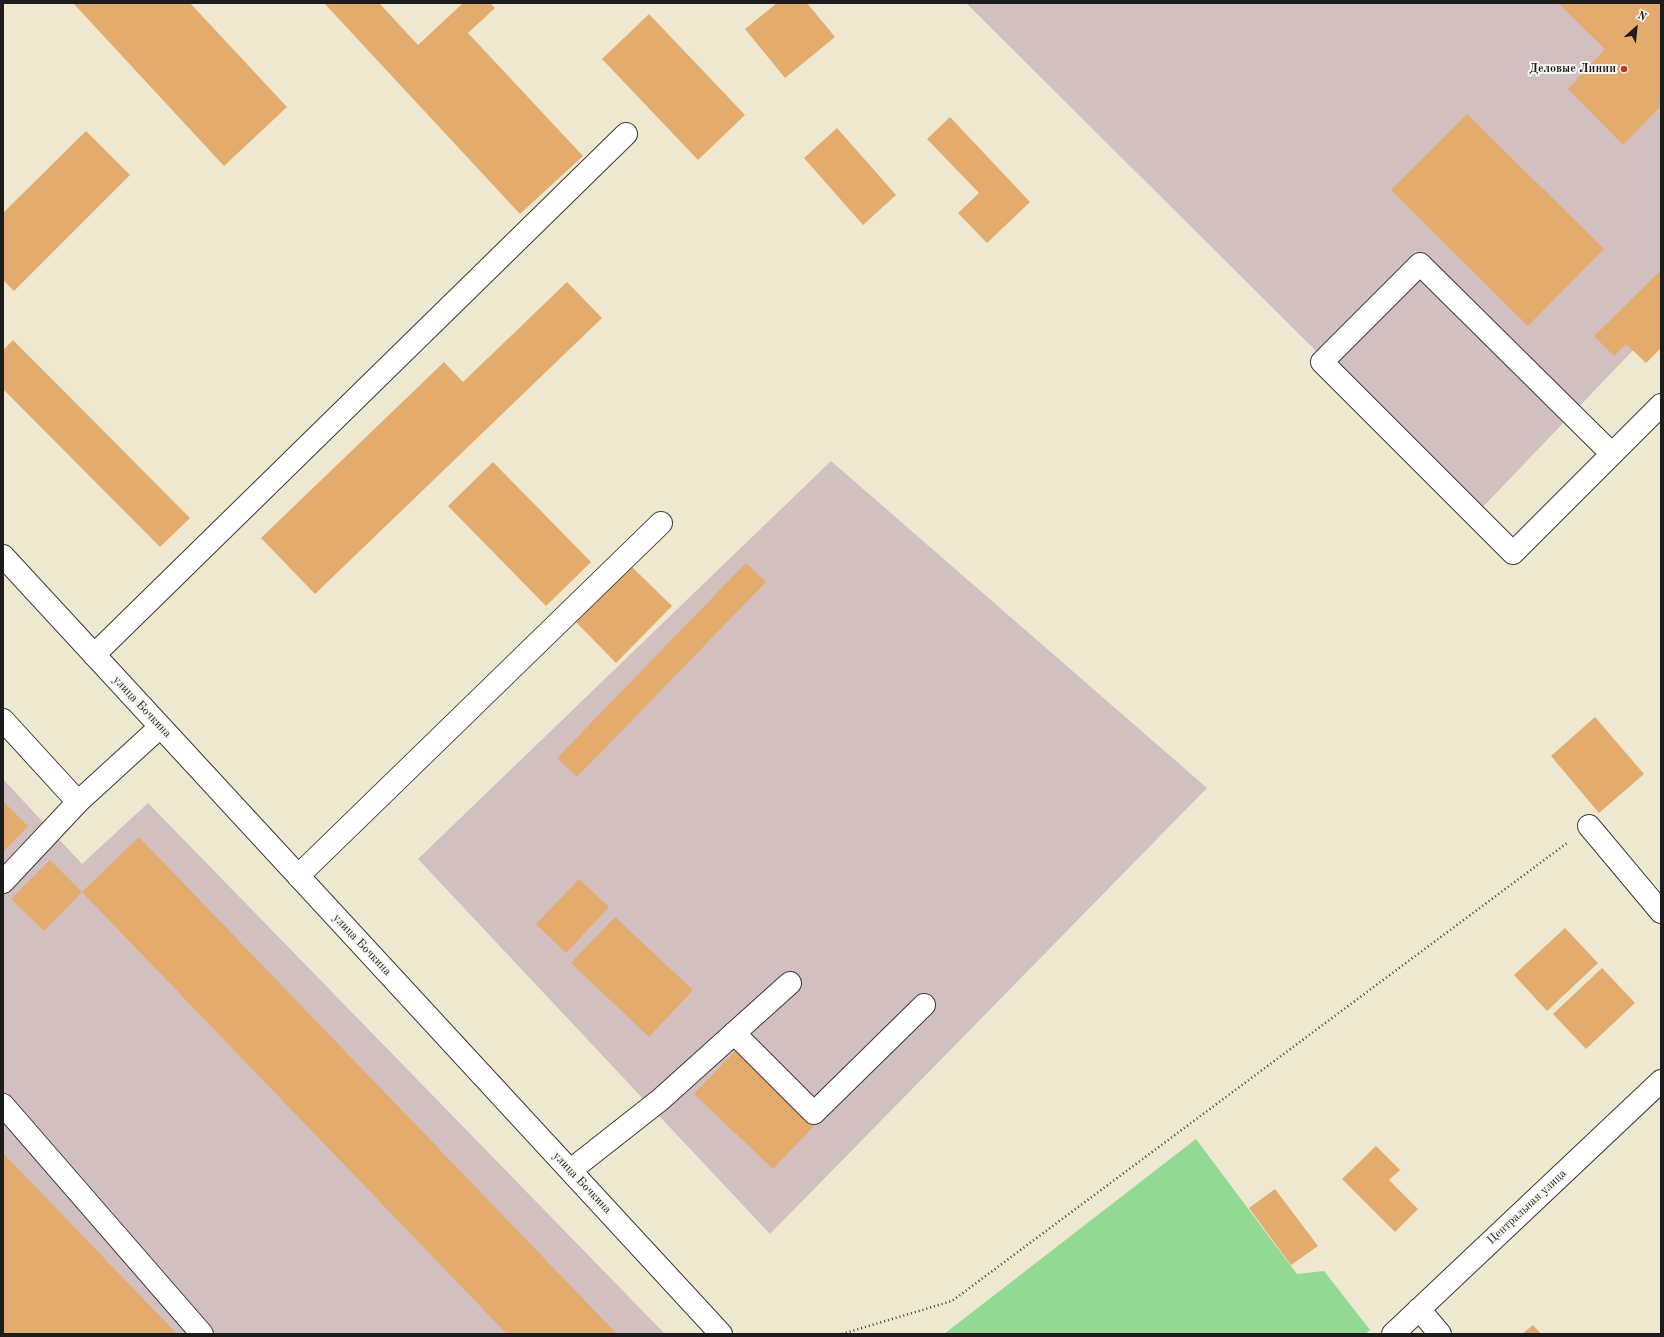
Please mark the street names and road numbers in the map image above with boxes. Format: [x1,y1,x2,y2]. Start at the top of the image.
street label: улица Бочкина [110,673,174,741]
street label: улица Бочкина [330,911,394,979]
street label: улица Бочкина [550,1149,614,1217]
street label: Центральная улица [1484,1167,1570,1247]

